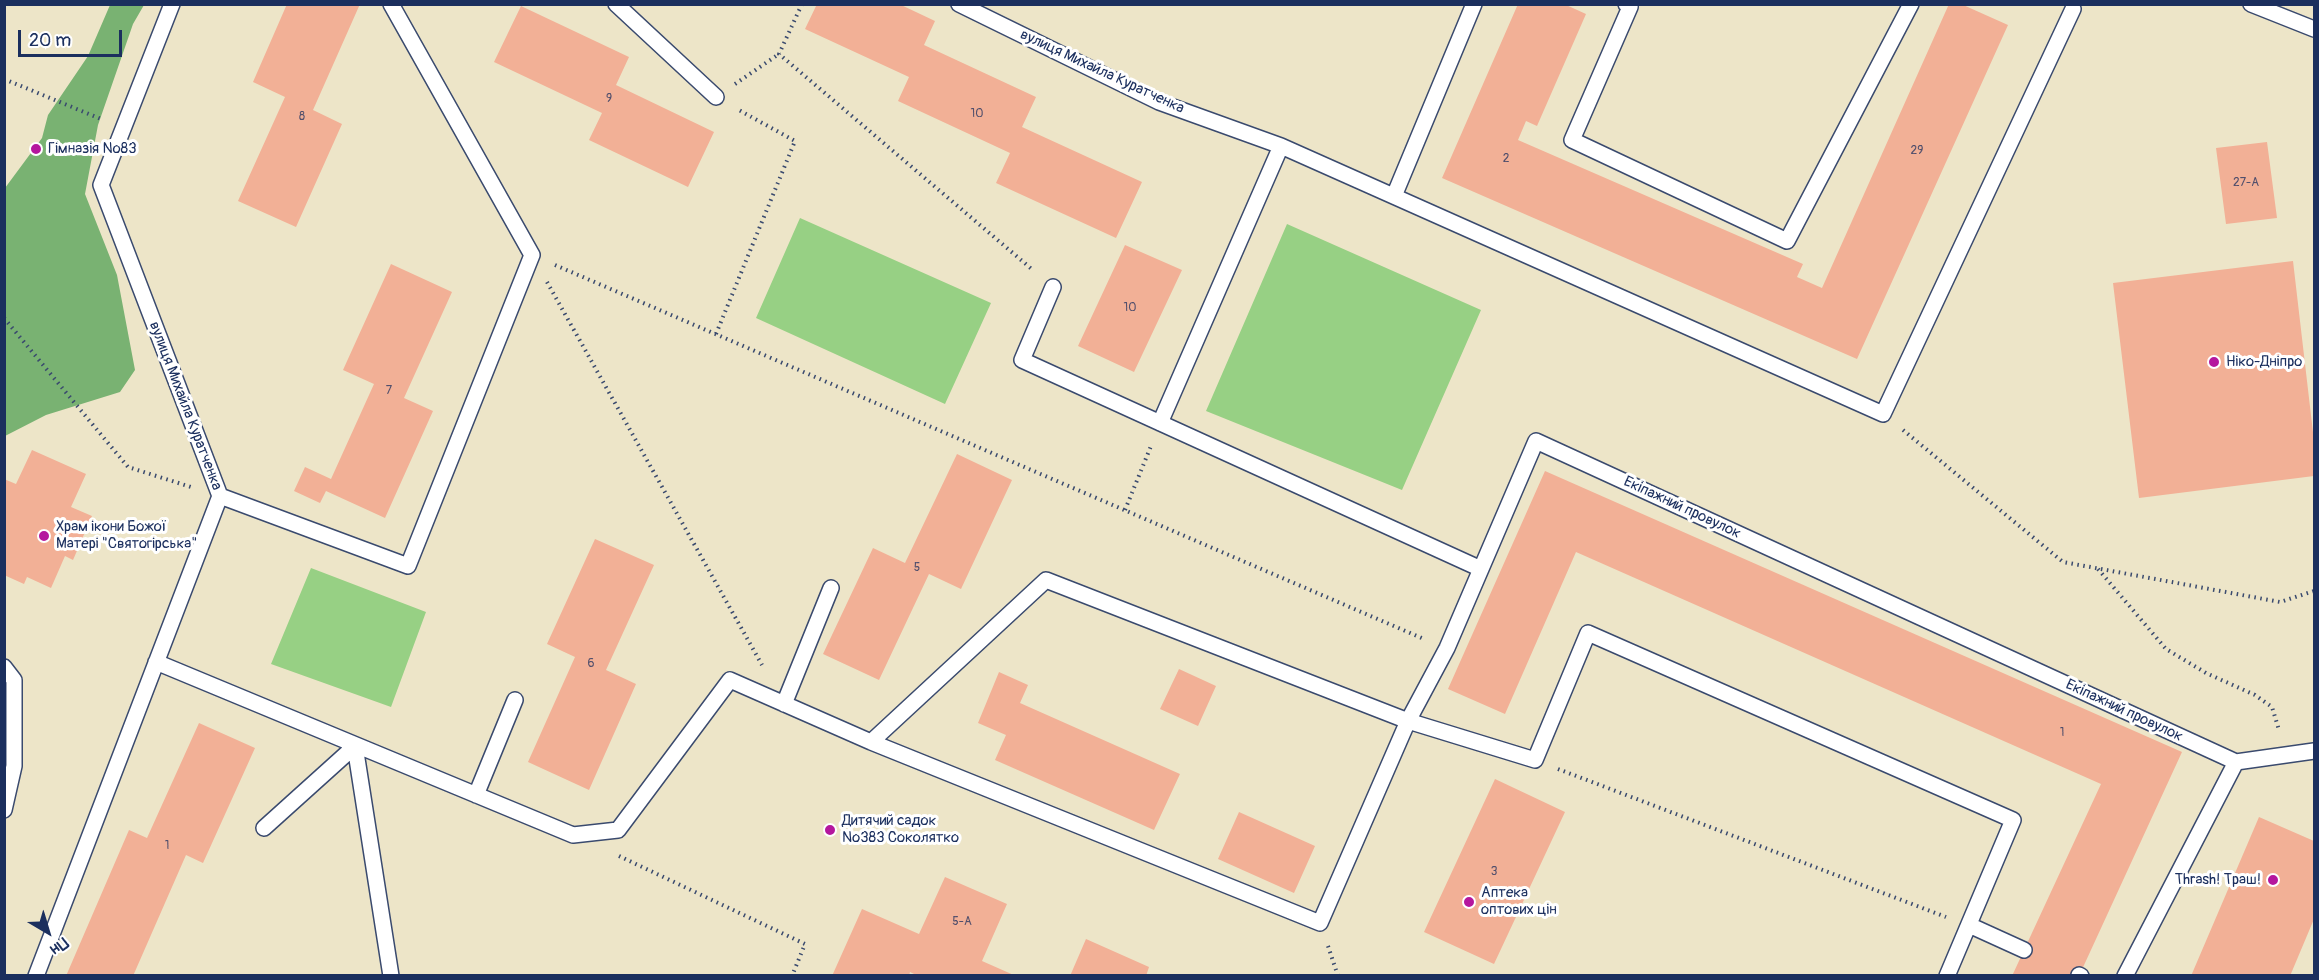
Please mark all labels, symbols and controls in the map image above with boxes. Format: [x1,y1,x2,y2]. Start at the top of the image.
scale bar [21,18,124,56]
street label: вулиця Михайла Куратченка [1017,26,1187,118]
text: 20 m [29,29,71,52]
house number: 9 [606,92,612,106]
house number: 10 [971,107,983,121]
house number: 8 [299,110,305,124]
place label: Гімназія №83 [48,140,137,158]
marker: Гімназія №83 [29,142,43,156]
house number: 29 [1911,144,1923,158]
house number: 2 [1503,152,1509,166]
house number: 27-А [2233,176,2259,190]
house number: 10 [1124,301,1136,315]
street label: вулиця Михайла Куратченка [145,319,225,493]
place label: Ніко-Дніпро [2226,353,2302,371]
marker: Ніко-Дніпро [2207,355,2221,369]
house number: 7 [386,384,392,398]
street label: Екіпажний провулок [1621,473,1743,543]
place label: Храм ікони Божої Матері "Святогірська" [56,518,197,553]
marker: Храм ікони Божої Матері "Святогірська" [37,529,51,543]
house number: 5 [914,561,920,575]
house number: 6 [588,657,594,671]
street label: Екіпажний провулок [2063,676,2185,746]
house number: 1 [2060,726,2064,740]
place label: Дитячий садок №383 Соколятко [842,812,959,847]
marker: Дитячий садок №383 Соколятко [823,823,837,837]
house number: 1 [165,839,169,853]
house number: 3 [1491,865,1497,879]
place label: Thrash! Траш! [2175,871,2261,889]
marker: Thrash! Траш! [2266,873,2280,887]
place label: Аптека оптових цін [1481,884,1557,919]
marker: Аптека оптових цін [1462,895,1476,909]
north arrow [18,902,78,962]
house number: 5-А [952,915,972,929]
text: Пн [46,933,72,959]

